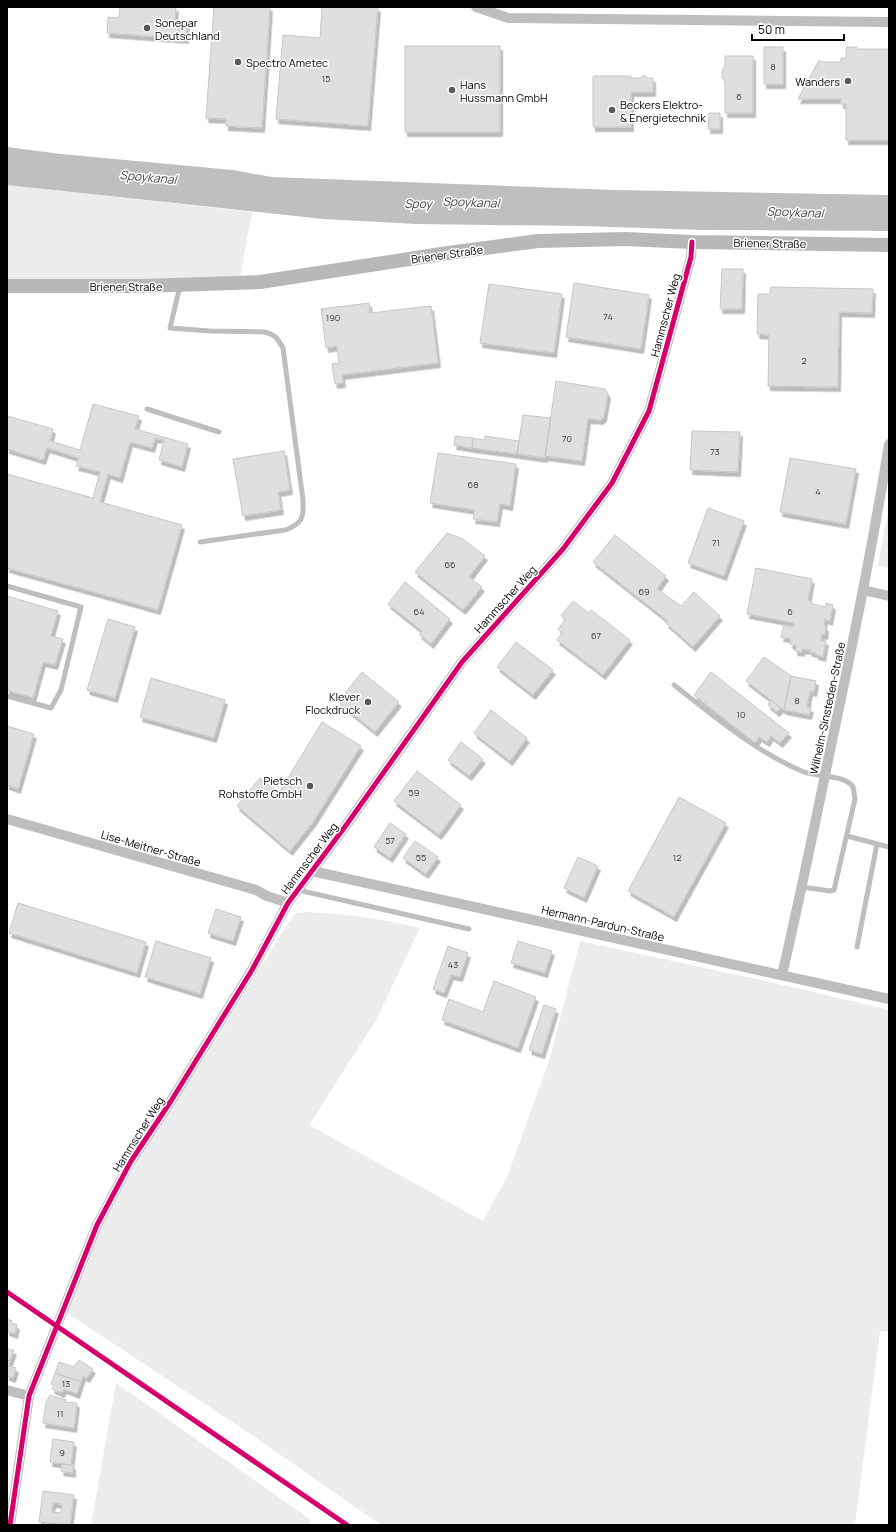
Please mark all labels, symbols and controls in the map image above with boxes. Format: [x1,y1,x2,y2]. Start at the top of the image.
place label: Sonepar Deutschland [155,15,220,43]
scale bar [752,16,844,42]
text: 50 m [758,21,785,38]
marker: Sonepar Deutschland [142,23,152,33]
place label: Spectro Ametec [246,55,328,70]
marker: Spectro Ametec [233,57,243,67]
house number: 8 [770,60,776,73]
house number: 15 [322,72,330,85]
place label: Wanders [795,74,840,89]
marker: Wanders [843,76,853,86]
place label: Hans Hussmann GmbH [460,77,547,105]
marker: Hans Hussmann GmbH [447,85,457,95]
house number: 6 [736,90,742,103]
place label: Beckers Elektro- & Energietechnik [620,97,706,125]
marker: Beckers Elektro- & Energietechnik [607,105,617,115]
water label: Spoykanal [119,166,179,188]
water label: Spoykanal [442,193,502,212]
water label: Spoy [404,195,434,212]
water label: Spoykanal [766,203,826,222]
street label: Briener Straße [734,235,807,251]
street label: Briener Straße [410,241,485,266]
street label: Hammscher Weg [647,272,683,358]
street label: Briener Straße [90,279,163,294]
house number: 74 [603,310,613,323]
house number: 190 [326,311,340,324]
house number: 2 [801,354,807,367]
house number: 70 [562,432,572,445]
house number: 73 [710,445,720,458]
house number: 68 [468,478,478,491]
house number: 4 [815,485,821,498]
house number: 71 [712,536,720,549]
house number: 66 [444,558,456,571]
street label: Hammscher Weg [471,562,539,636]
house number: 69 [638,585,650,598]
house number: 64 [414,605,424,618]
house number: 6 [787,605,793,618]
house number: 67 [591,629,602,642]
street label: Wilhelm-Sinsteden-Straße [806,640,848,776]
place label: Klever Flockdruck [305,689,361,717]
house number: 8 [794,694,800,707]
marker: Klever Flockdruck [363,697,373,707]
house number: 10 [737,708,746,721]
place label: Pietsch Rohstoffe GmbH [219,773,302,801]
marker: Pietsch Rohstoffe GmbH [305,781,315,791]
house number: 59 [409,786,419,799]
street label: Hammscher Weg [277,819,341,897]
street label: Lise-Meitner-Straße [99,827,203,870]
house number: 57 [385,834,395,847]
house number: 55 [416,851,426,864]
house number: 12 [673,851,681,864]
street label: Hermann-Pardun-Straße [540,902,666,945]
house number: 43 [448,958,458,971]
street label: Hammscher Weg [109,1094,167,1174]
house number: 13 [62,1377,70,1390]
house number: 11 [56,1407,64,1420]
house number: 9 [59,1446,65,1459]

